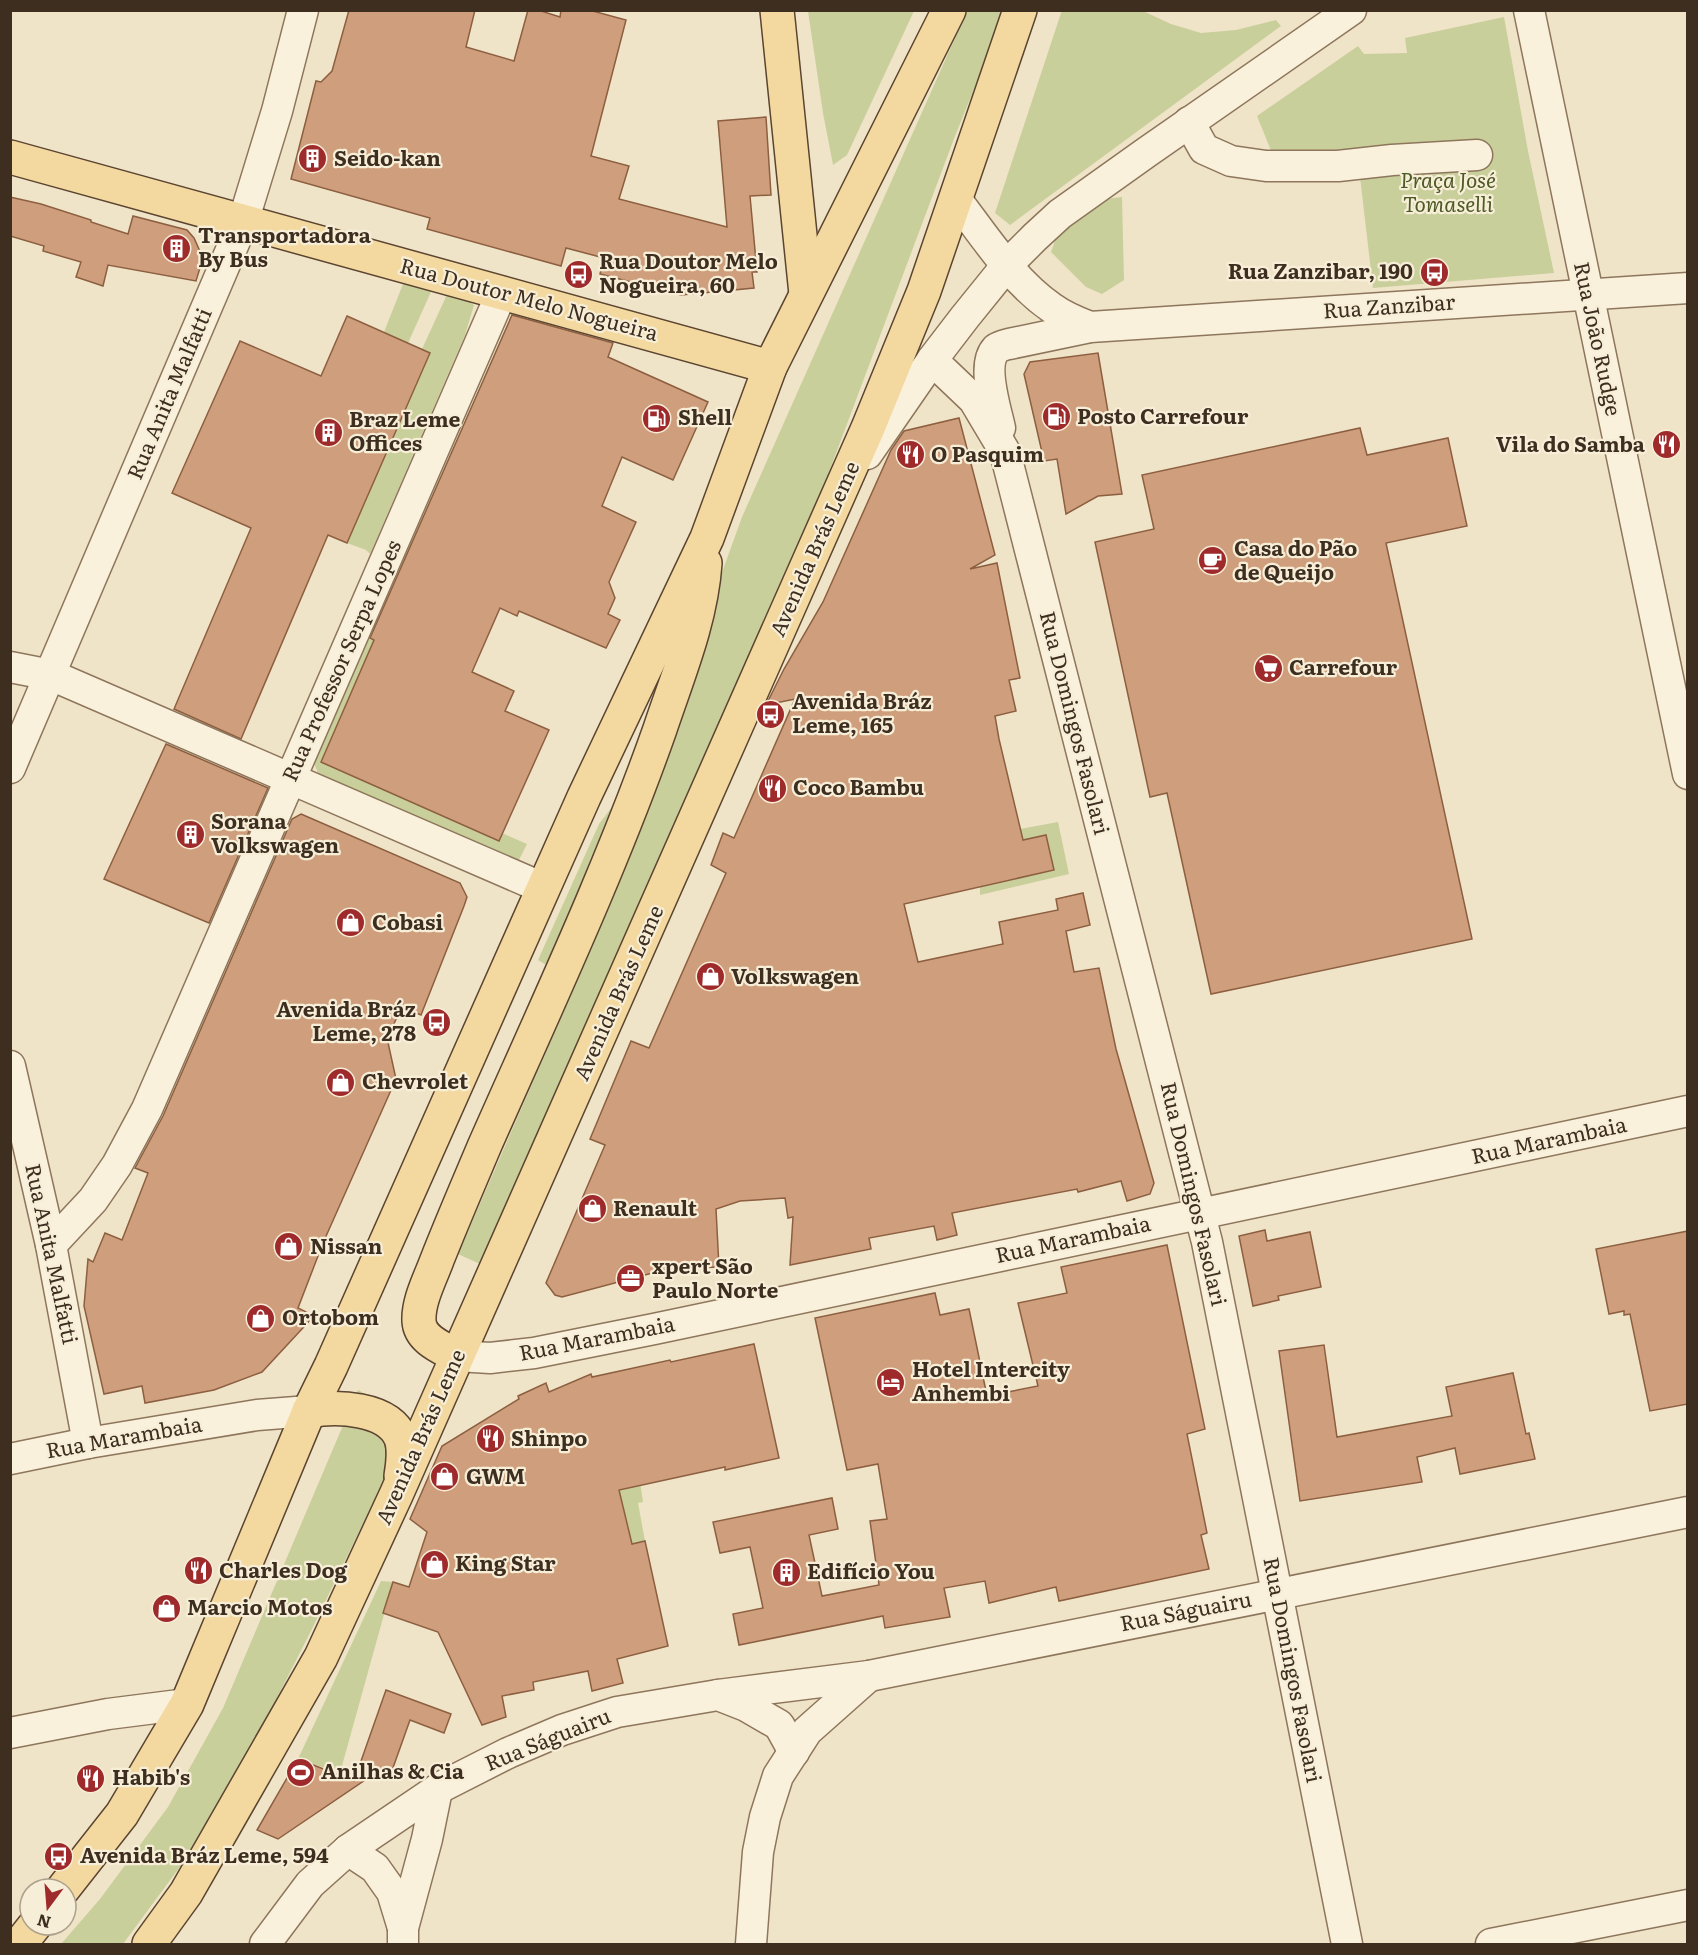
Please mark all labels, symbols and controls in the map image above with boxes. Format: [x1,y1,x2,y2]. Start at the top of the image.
place label: Seido-kan [334,141,441,172]
building icon: Seido-kan [297,143,329,175]
park label: Praça José Tomaselli [1400,163,1496,218]
place label: Transportadora By Bus [198,218,372,273]
building icon: Transportadora By Bus [161,232,193,264]
place label: Rua Doutor Melo Nogueira, 60 [599,244,778,299]
street label: Rua Doutor Melo Nogueira [397,248,663,347]
place label: Rua Zanzibar, 190 [1228,254,1413,285]
bus stop icon: Rua Zanzibar, 190 [1418,256,1450,288]
bus stop icon: Rua Doutor Melo Nogueira, 60 [562,258,594,290]
street label: Rua João Rudge [1568,259,1631,418]
street label: Rua Zanzibar [1322,284,1456,325]
street label: Rua Anita Malfatti [118,302,218,484]
place label: Posto Carrefour [1077,399,1249,430]
place label: Shell [678,400,733,431]
fuel station icon: Posto Carrefour [1040,401,1072,433]
place label: Braz Leme Offices [349,402,460,457]
fuel station icon: Shell [641,402,673,434]
building icon: Braz Leme Offices [312,416,344,448]
place label: Vila do Samba [1496,427,1646,458]
restaurant icon: Vila do Samba [1650,429,1682,461]
place label: O Pasquim [931,437,1044,468]
restaurant icon: O Pasquim [894,439,926,471]
street label: Avenida Brás Leme [760,455,865,641]
place label: Casa do Pão de Queijo [1234,531,1357,586]
street label: Rua Professor Serpa Lopes [272,534,407,786]
cafe icon: Casa do Pão de Queijo [1197,545,1229,577]
street label: Rua Domingos Fasolari [1034,607,1119,837]
place label: Carrefour [1289,650,1398,681]
supermarket icon: Carrefour [1252,652,1284,684]
place label: Avenida Bráz Leme, 165 [792,684,932,739]
bus stop icon: Avenida Bráz Leme, 165 [755,698,787,730]
place label: Coco Bambu [793,770,924,801]
restaurant icon: Coco Bambu [756,772,788,804]
place label: Sorana Volkswagen [211,804,340,859]
building icon: Sorana Volkswagen [174,818,206,850]
street label: Avenida Brás Leme [564,899,669,1085]
place label: Cobasi [372,905,444,936]
shop icon: Cobasi [335,907,367,939]
place label: Volkswagen [731,959,860,990]
shop icon: Volkswagen [694,961,726,993]
place label: Avenida Bráz Leme, 278 [276,992,416,1047]
bus stop icon: Avenida Bráz Leme, 278 [421,1006,453,1038]
place label: Chevrolet [362,1064,469,1095]
shop icon: Chevrolet [325,1066,357,1098]
street label: Rua Domingos Fasolari [1155,1078,1236,1309]
street label: Rua Marambaia [1468,1107,1630,1170]
street label: Rua Anita Malfatti [19,1160,88,1347]
place label: Renault [613,1191,698,1222]
shop icon: Renault [576,1193,608,1225]
street label: Rua Marambaia [992,1206,1154,1269]
place label: Nissan [310,1229,383,1260]
shop icon: Nissan [273,1231,305,1263]
place label: xpert São Paulo Norte [652,1249,778,1304]
office icon: xpert São Paulo Norte [615,1263,647,1295]
place label: Ortobom [282,1300,379,1331]
shop icon: Ortobom [245,1302,277,1334]
street label: Rua Marambaia [516,1306,678,1367]
street label: Avenida Brás Leme [366,1343,471,1529]
place label: Hotel Intercity Anhembi [912,1352,1070,1407]
hotel icon: Hotel Intercity Anhembi [875,1366,907,1398]
street label: Rua Marambaia [43,1406,205,1465]
place label: Shinpo [511,1421,587,1452]
restaurant icon: Shinpo [474,1423,506,1455]
place label: GWM [466,1459,525,1490]
shop icon: GWM [429,1461,461,1493]
place label: King Star [455,1546,556,1577]
shop icon: King Star [418,1548,450,1580]
place label: Charles Dog [219,1553,348,1584]
place label: Edifício You [807,1554,935,1585]
street label: Rua Domingos Fasolari [1257,1554,1332,1785]
restaurant icon: Charles Dog [182,1555,214,1587]
building icon: Edifício You [770,1556,802,1588]
street label: Rua Ságuairu [1117,1582,1254,1637]
place label: Marcio Motos [187,1590,333,1621]
shop icon: Marcio Motos [150,1592,182,1624]
street label: Rua Ságuairu [479,1698,615,1777]
place label: Anilhas & Cia [321,1754,465,1785]
sports icon: Anilhas & Cia [284,1756,316,1788]
place label: Habib's [112,1760,190,1791]
restaurant icon: Habib's [75,1762,107,1794]
place label: Avenida Bráz Leme, 594 [80,1838,329,1869]
bus stop icon: Avenida Bráz Leme, 594 [43,1840,75,1872]
north arrow [18,1877,78,1937]
text: N [34,1909,53,1936]

